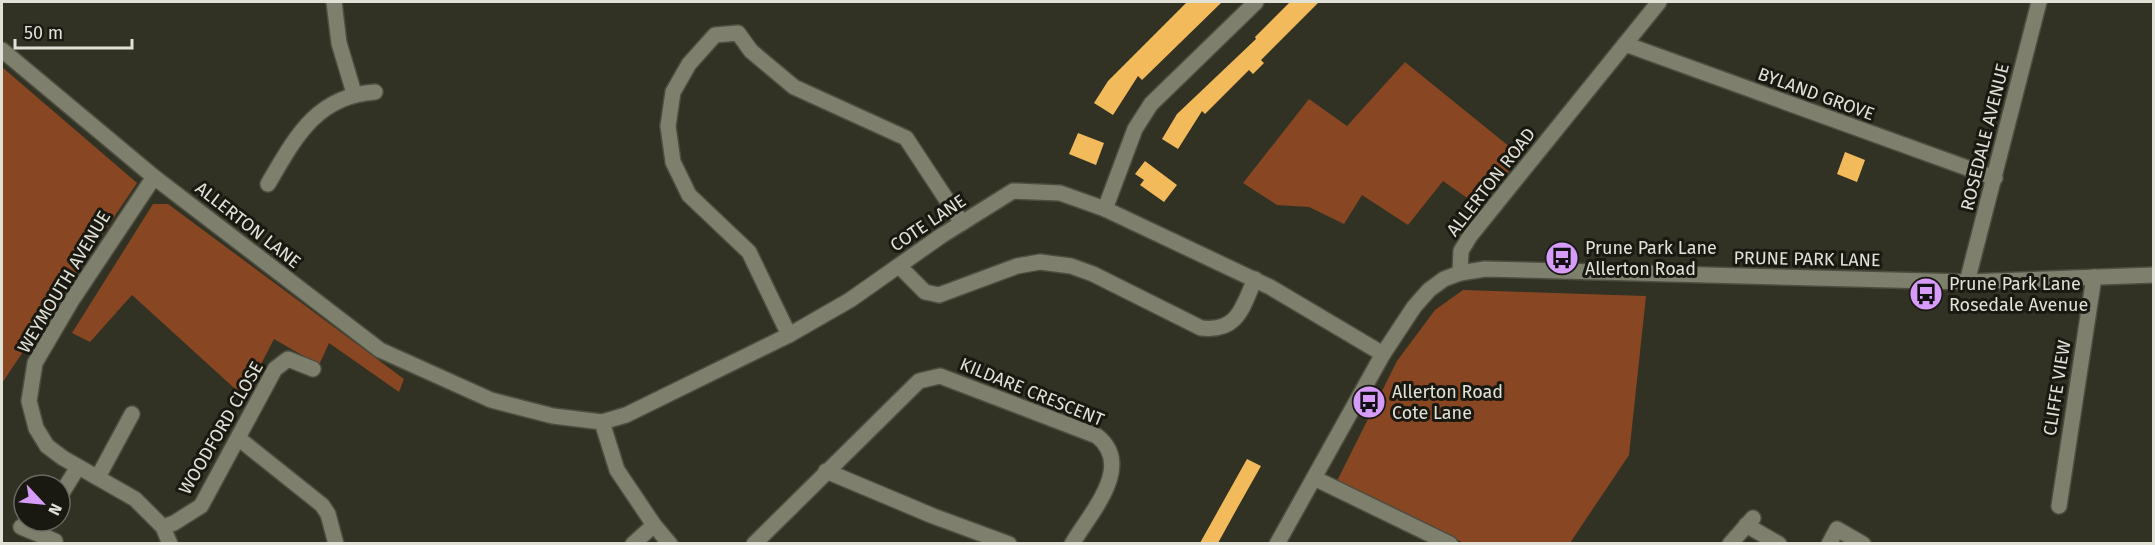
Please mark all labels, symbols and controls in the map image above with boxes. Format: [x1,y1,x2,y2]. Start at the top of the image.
scale bar [15,12,132,50]
text: 50 m [24,22,63,44]
street label: ROSEDALE AVENUE [1956,61,2014,213]
street label: BYLAND GROVE [1755,63,1877,125]
street label: ALLERTON ROAD [1442,123,1540,241]
street label: ALLERTON LANE [191,177,305,273]
street label: COTE LANE [886,190,970,256]
street label: WEYMOUTH AVENUE [13,207,115,357]
place label: Prune Park Lane Allerton Road [1585,237,1717,280]
bus stop icon: Prune Park Lane Allerton Road [1544,240,1580,276]
street label: PRUNE PARK LANE [1733,247,1881,271]
place label: Prune Park Lane Rosedale Avenue [1949,273,2088,316]
bus stop icon: Prune Park Lane Rosedale Avenue [1908,276,1944,312]
street label: CLIFFE VIEW [2039,339,2075,437]
street label: KILDARE CRESCENT [957,353,1108,431]
street label: WOODFORD CLOSE [174,358,268,498]
place label: Allerton Road Cote Lane [1392,381,1503,424]
bus stop icon: Allerton Road Cote Lane [1351,384,1387,420]
north arrow [12,473,72,533]
text: N [44,500,66,518]

